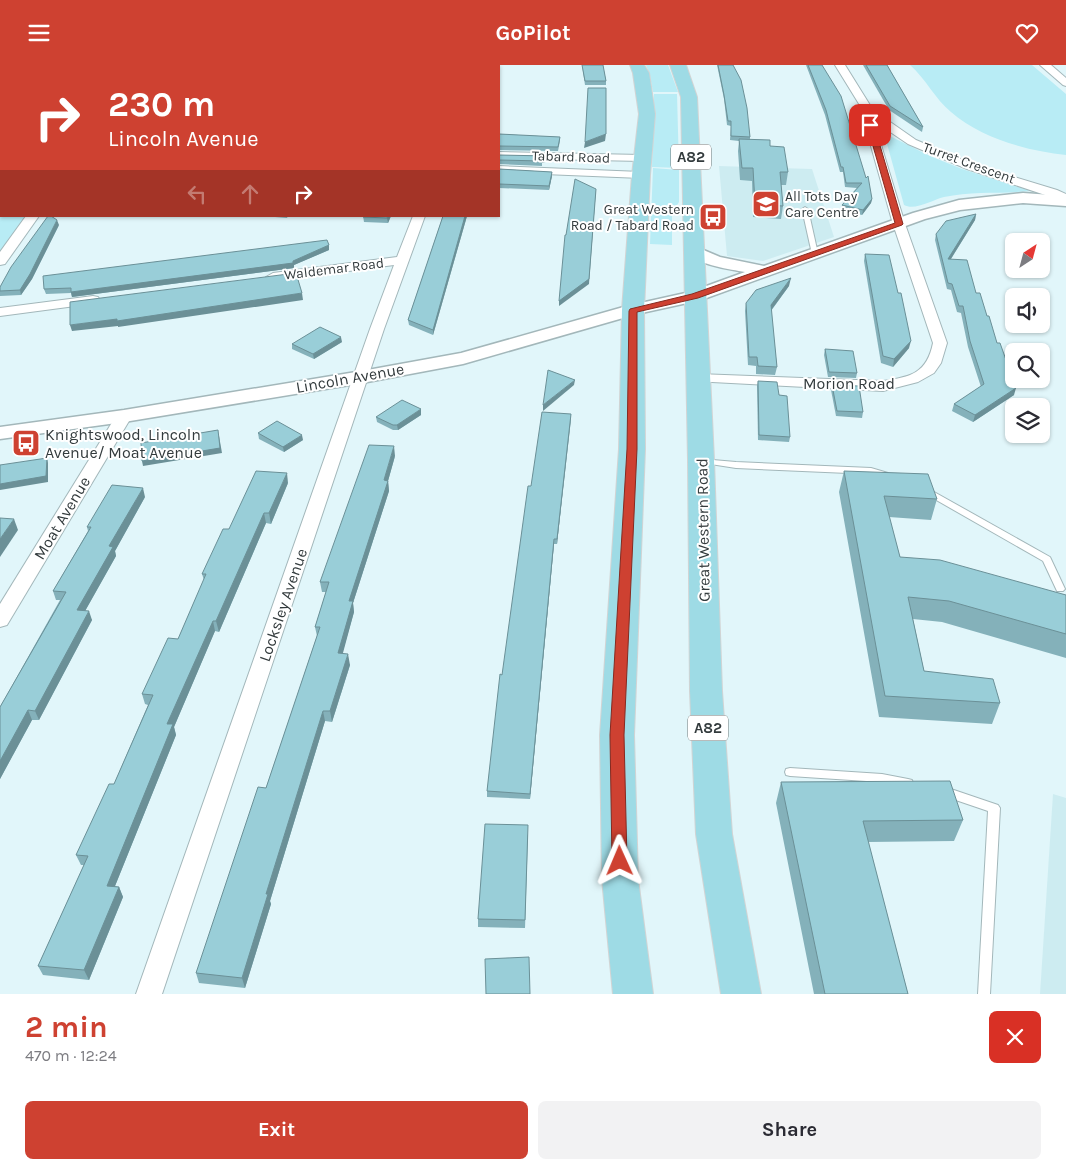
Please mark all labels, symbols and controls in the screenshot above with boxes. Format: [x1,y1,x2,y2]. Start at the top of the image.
icon: menu [25,19,53,47]
icon: heart [1013,19,1041,47]
text: GoPilot [495,20,571,46]
text: 230 m [108,84,215,125]
icon: right [25,85,90,150]
pin [849,104,891,146]
icon: arrive [856,111,884,139]
text: Lincoln Avenue [108,126,259,152]
street label: Turret Crescent [921,138,1017,188]
road number: A82 [671,145,711,169]
street label: Tabard Road [532,147,610,167]
icon: left [183,180,211,208]
icon: ahead [236,180,264,208]
icon: right [289,180,317,208]
place label: All Tots Day Care Centre [785,188,859,221]
school or university icon: All Tots Day Care Centre [751,189,781,219]
place label: Great Western Road / Tabard Road [571,201,694,234]
bus stop icon: Great Western Road / Tabard Road [698,202,728,232]
north arrow [1005,233,1050,277]
map controls [1005,233,1050,443]
street label: Waldemar Road [283,254,385,284]
button: sound [1005,288,1050,333]
button: search [1005,343,1050,388]
street label: Lincoln Avenue [294,359,406,397]
street label: Morion Road [803,374,895,393]
button: layers [1005,398,1050,443]
place label: Knightswood, Lincoln Avenue/ Moat Avenue [45,425,202,462]
bus stop icon: Knightswood, Lincoln Avenue/ Moat Avenue [11,428,41,458]
street label: Great Western Road [692,458,714,602]
street label: Moat Avenue [30,473,94,563]
street label: Locksley Avenue [255,546,311,664]
road number: A82 [688,715,728,741]
position arrow [593,834,645,886]
text: 2 min [25,1009,108,1045]
button: close [989,1011,1041,1063]
text: 470 m · 12:24 [25,1046,117,1065]
button: Exit [25,1101,528,1159]
button: Share [538,1101,1041,1159]

